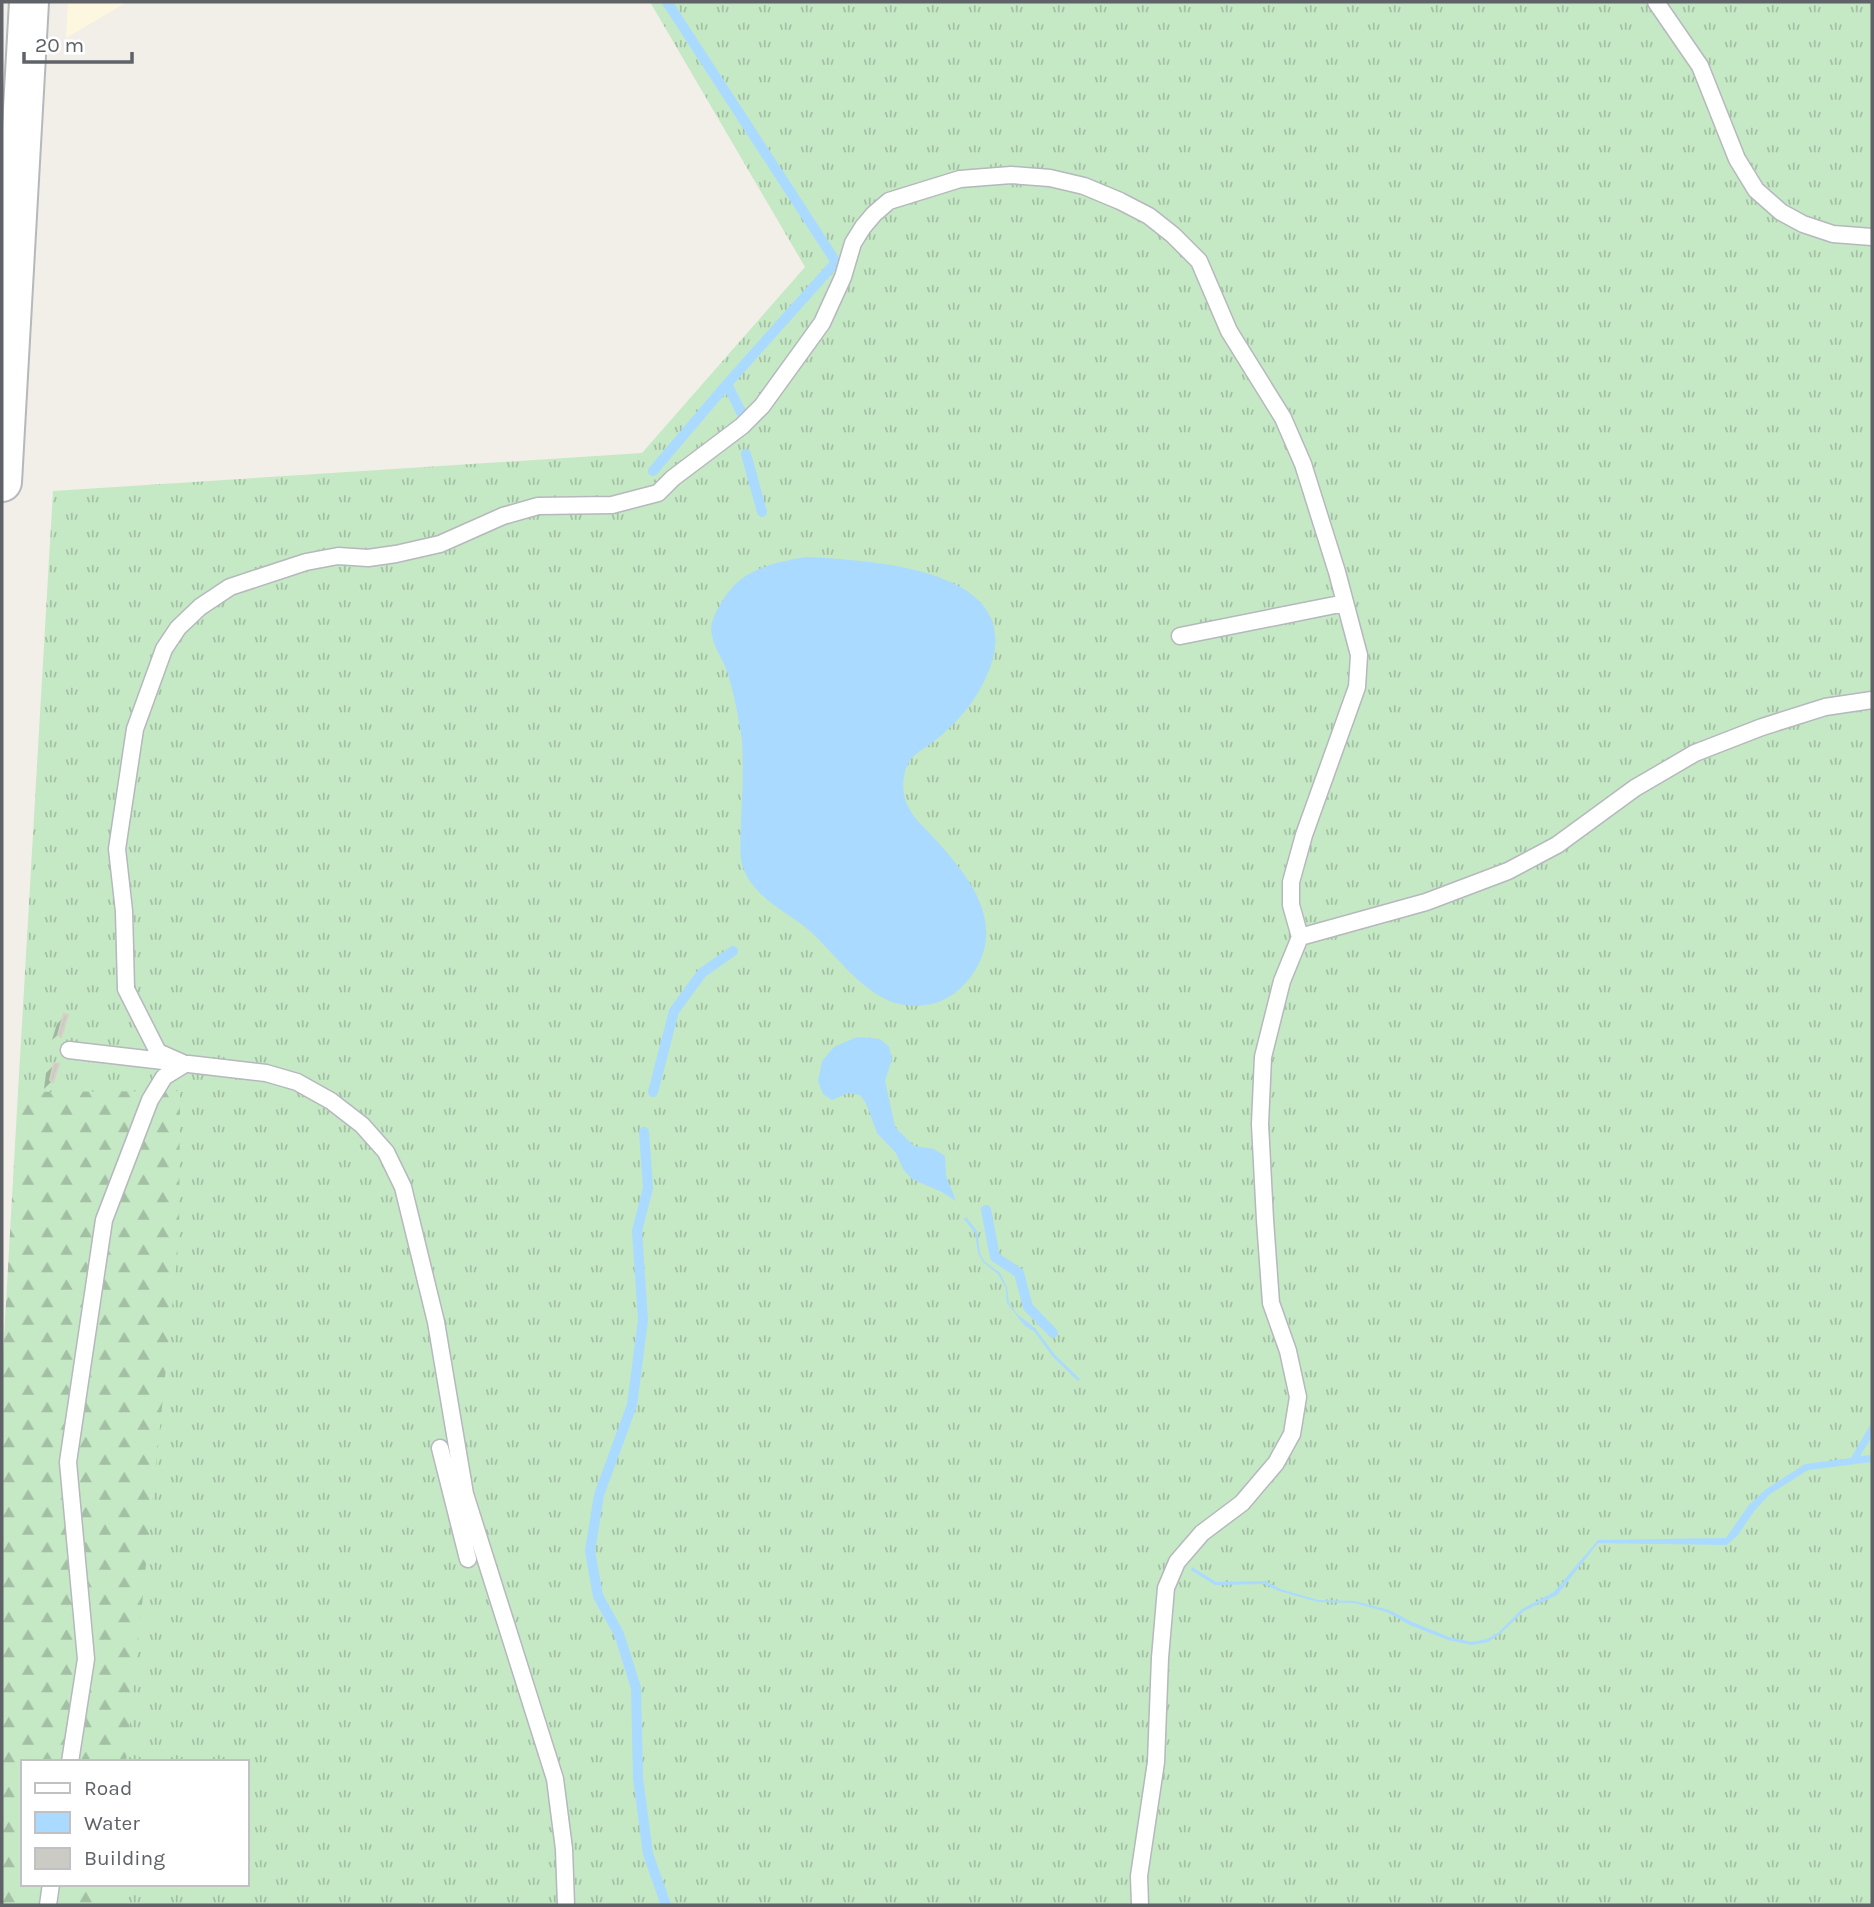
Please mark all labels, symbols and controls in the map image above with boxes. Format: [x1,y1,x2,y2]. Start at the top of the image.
scale bar [24,21,133,65]
text: 20 m [35,33,84,57]
legend [21,1760,248,1886]
text: Road [84,1776,132,1800]
text: Water [84,1811,140,1835]
text: Building [84,1846,165,1870]

